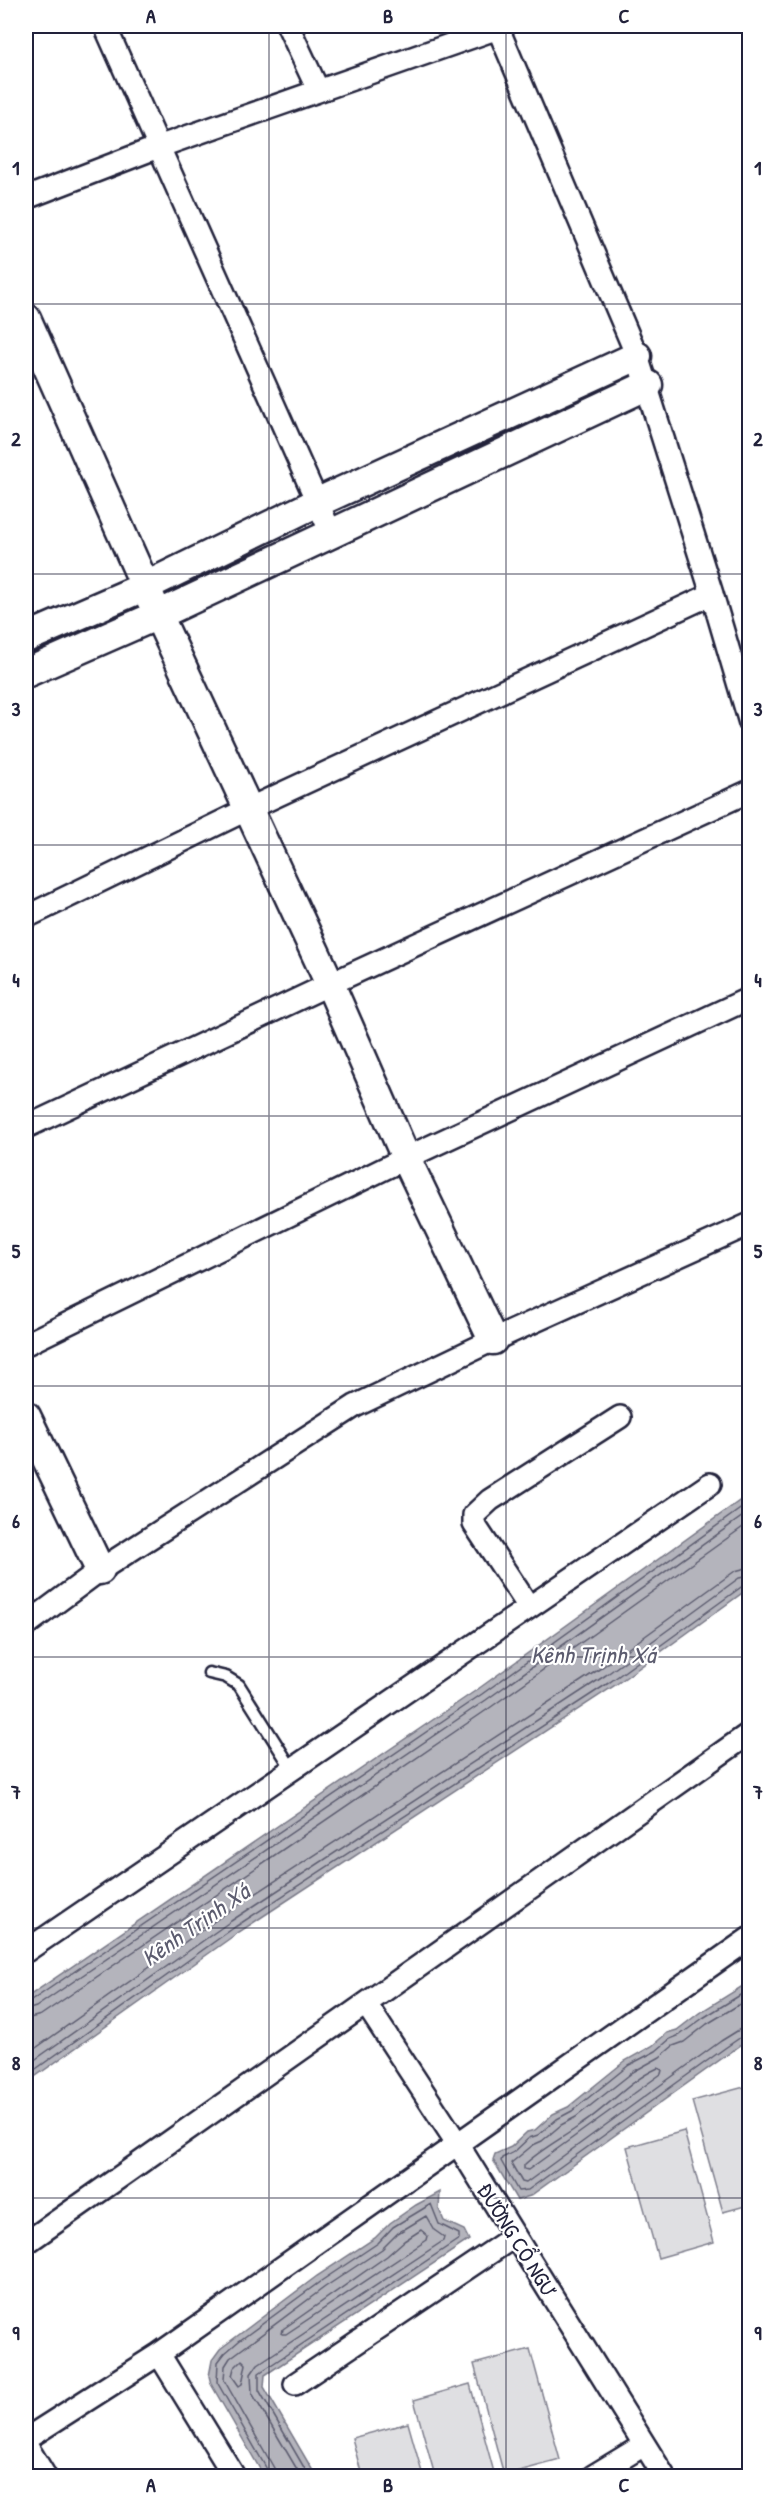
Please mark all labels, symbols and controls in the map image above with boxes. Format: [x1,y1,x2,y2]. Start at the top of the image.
text: A [146,2,156,29]
text: B [383,2,393,29]
text: C [619,2,630,29]
text: 1 [12,154,20,181]
text: 1 [754,154,762,181]
text: 2 [11,425,21,452]
text: 2 [753,425,763,452]
text: 3 [12,695,21,722]
text: 3 [754,695,763,722]
text: 4 [12,966,20,993]
text: 4 [754,966,762,993]
text: 5 [12,1237,21,1264]
text: 5 [754,1237,763,1264]
text: 6 [12,1507,20,1534]
text: 6 [754,1507,762,1534]
water label: Kênh Trịnh Xá [531,1638,658,1670]
text: 7 [10,1778,21,1805]
text: 7 [752,1778,763,1805]
water label: Kênh Trịnh Xá [135,1874,257,1973]
text: 8 [12,2049,21,2076]
text: 8 [754,2049,763,2076]
street label: ĐƯỜNG CỔ NGƯ [471,2177,565,2303]
text: 9 [12,2319,20,2346]
text: 9 [754,2319,762,2346]
text: A [146,2471,156,2498]
text: B [383,2471,393,2498]
text: C [619,2471,630,2498]

